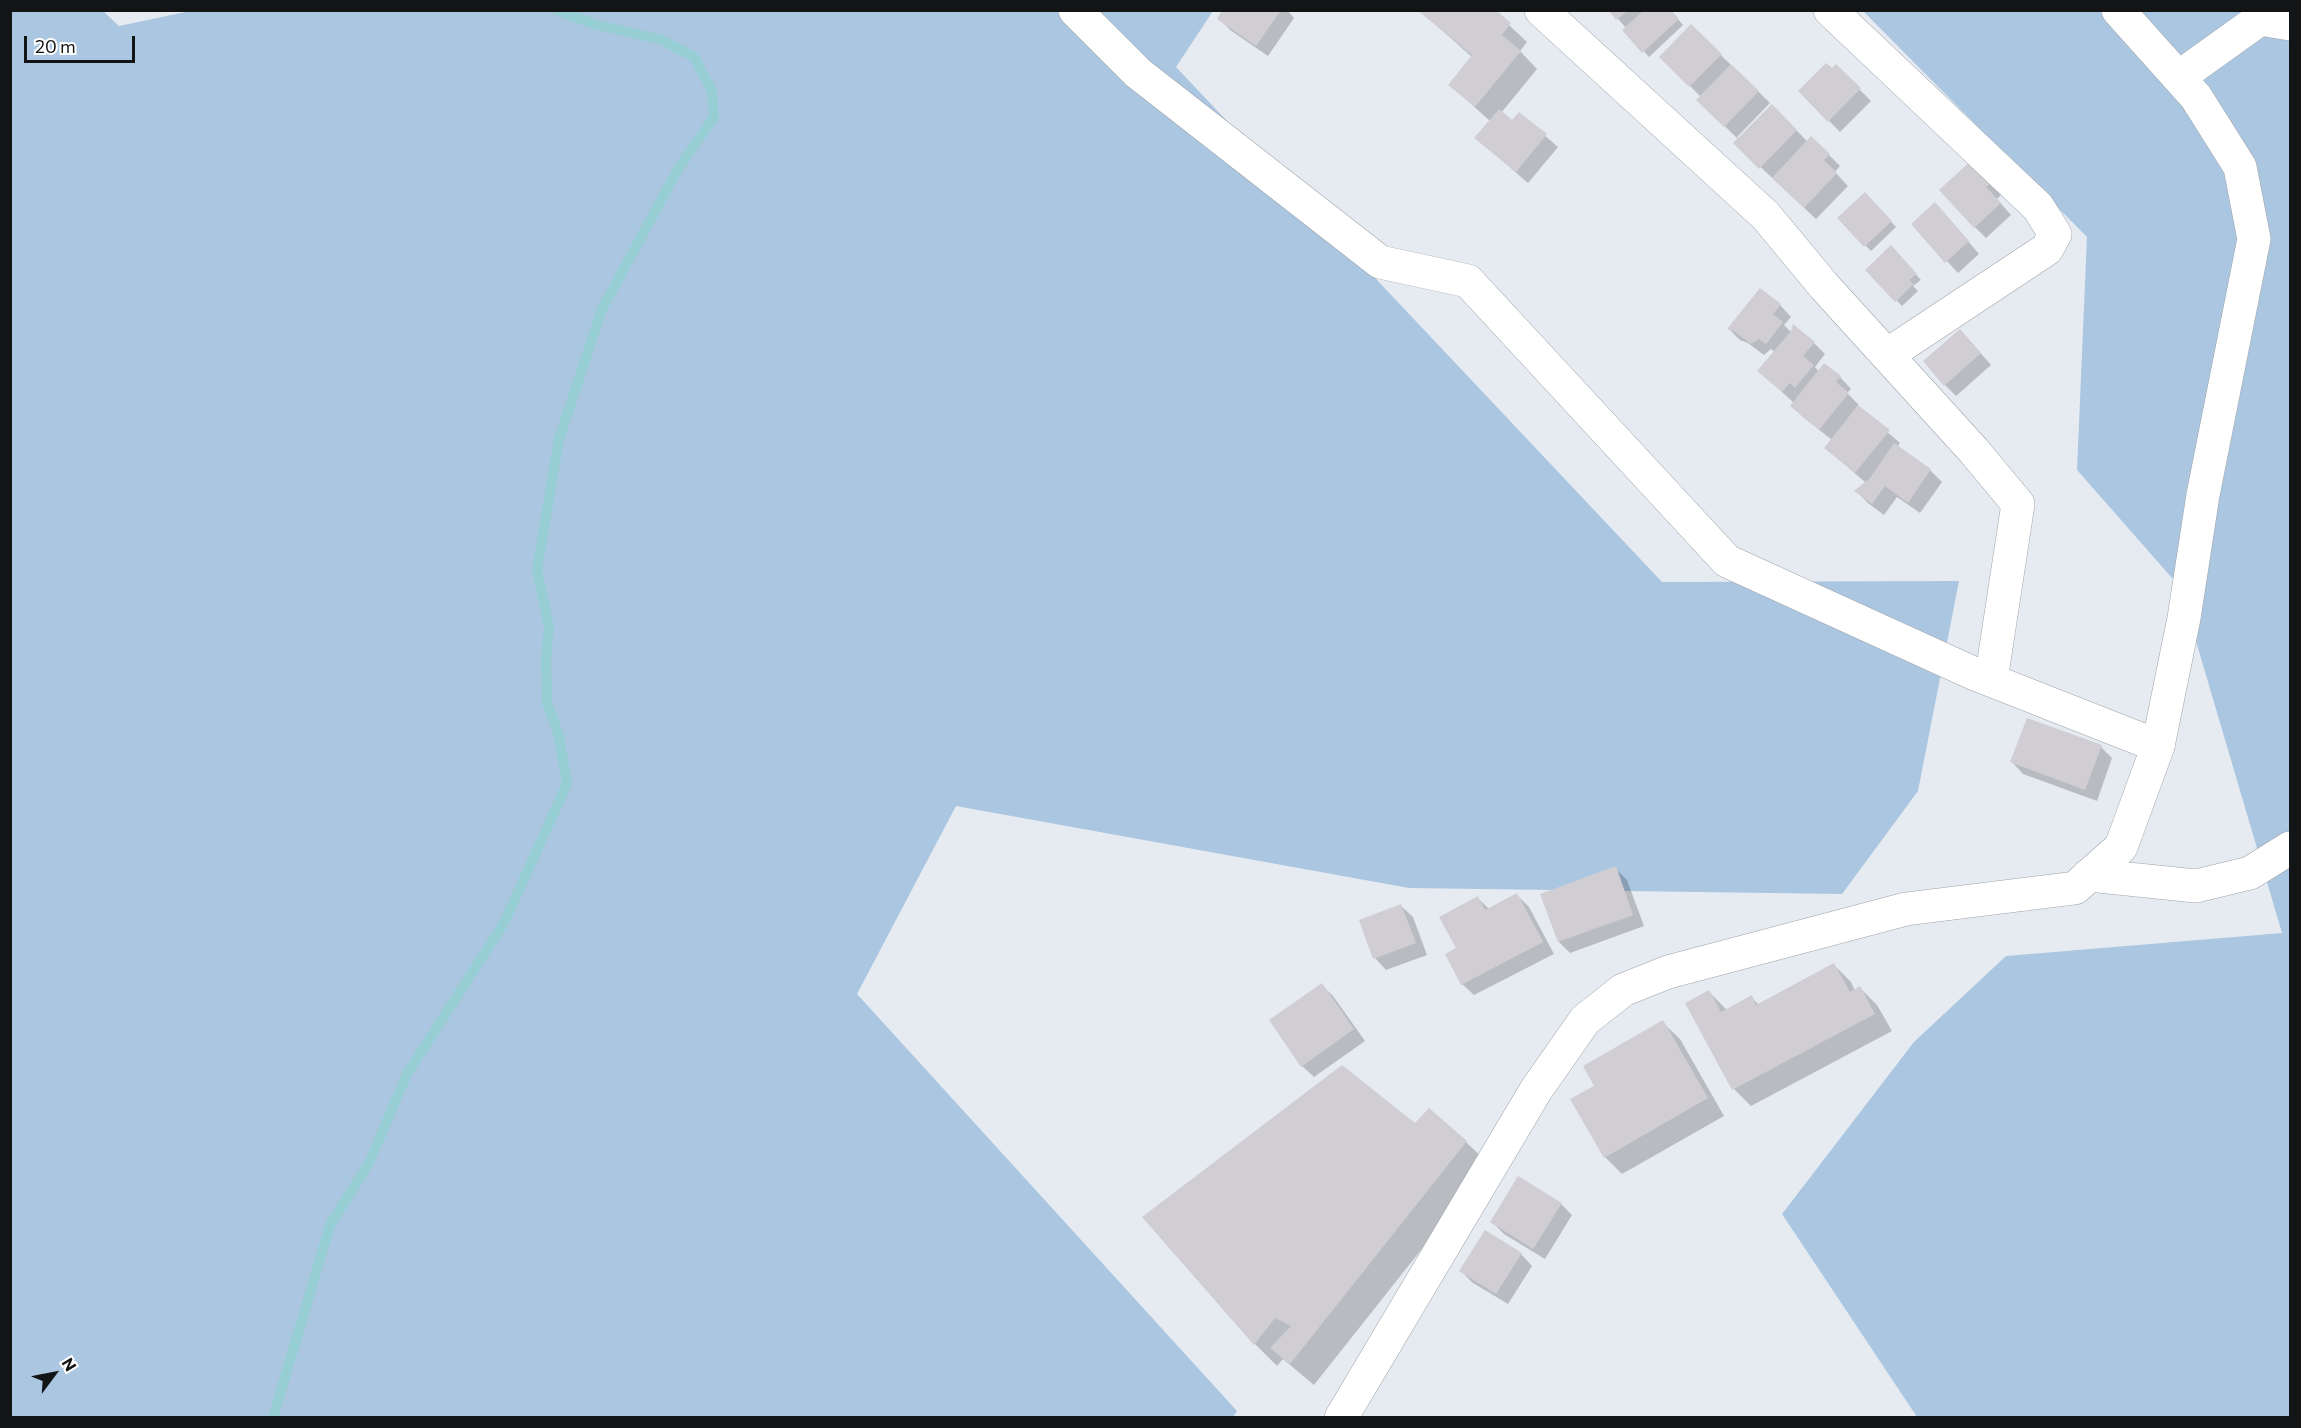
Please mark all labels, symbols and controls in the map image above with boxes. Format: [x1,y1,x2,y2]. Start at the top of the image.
scale bar [27,24,138,62]
text: 20 m [35,35,76,57]
north arrow [24,1344,84,1404]
text: N [58,1354,81,1374]

